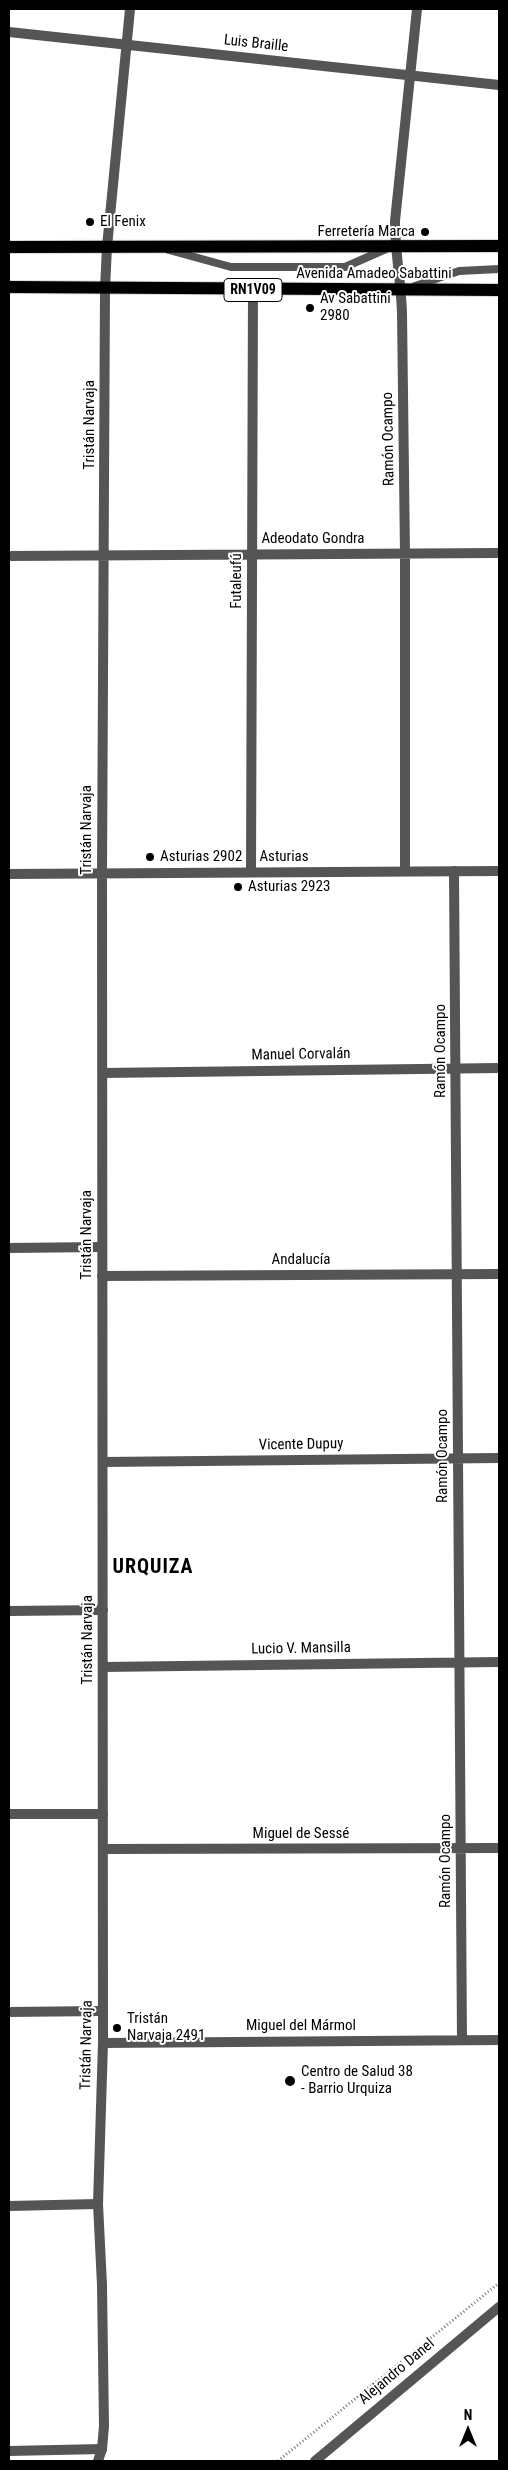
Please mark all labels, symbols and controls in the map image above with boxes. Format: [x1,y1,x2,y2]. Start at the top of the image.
street label: Luis Braille [223,32,289,56]
place label: El Fenix [100,213,146,231]
marker: El Fenix [84,216,96,228]
place label: Ferretería Marca [318,223,415,241]
marker: Ferretería Marca [419,226,431,238]
street label: Avenida Amadeo Sabattini [296,265,452,283]
road number: RN1V09 [224,278,282,302]
place label: Av Sabattini 2980 [320,290,391,325]
marker: Av Sabattini 2980 [304,302,316,314]
street label: Tristán Narvaja [81,380,99,470]
street label: Ramón Ocampo [379,392,399,486]
street label: Adeodato Gondra [261,530,365,548]
street label: Futaleufú [228,553,246,609]
street label: Tristán Narvaja [78,785,96,875]
place label: Asturias 2902 [160,848,242,866]
street label: Asturias [259,848,309,866]
marker: Asturias 2902 [144,851,156,863]
place label: Asturias 2923 [248,878,330,896]
marker: Asturias 2923 [232,881,244,893]
street label: Ramón Ocampo [432,1004,450,1098]
street label: Manuel Corvalán [251,1045,351,1065]
street label: Tristán Narvaja [78,1190,96,1280]
street label: Andalucía [272,1251,330,1269]
street label: Ramón Ocampo [434,1409,452,1503]
street label: Vicente Dupuy [259,1435,343,1455]
district label: URQUIZA [112,1556,194,1580]
street label: Tristán Narvaja [79,1595,97,1685]
street label: Lucio V. Mansilla [251,1639,351,1659]
street label: Ramón Ocampo [437,1814,455,1908]
street label: Miguel de Sessé [253,1825,349,1843]
street label: Tristán Narvaja [77,2000,97,2090]
place label: Tristán Narvaja 2491 [127,2010,205,2045]
street label: Miguel del Mármol [246,2017,356,2035]
marker: Tristán Narvaja 2491 [111,2022,123,2034]
place label: Centro de Salud 38 - Barrio Urquiza [301,2063,413,2098]
marker: Centro de Salud 38 - Barrio Urquiza [283,2074,297,2088]
street label: Alejandro Danel [355,2335,439,2409]
north arrow [443,2405,493,2455]
text: N [464,2407,472,2423]

